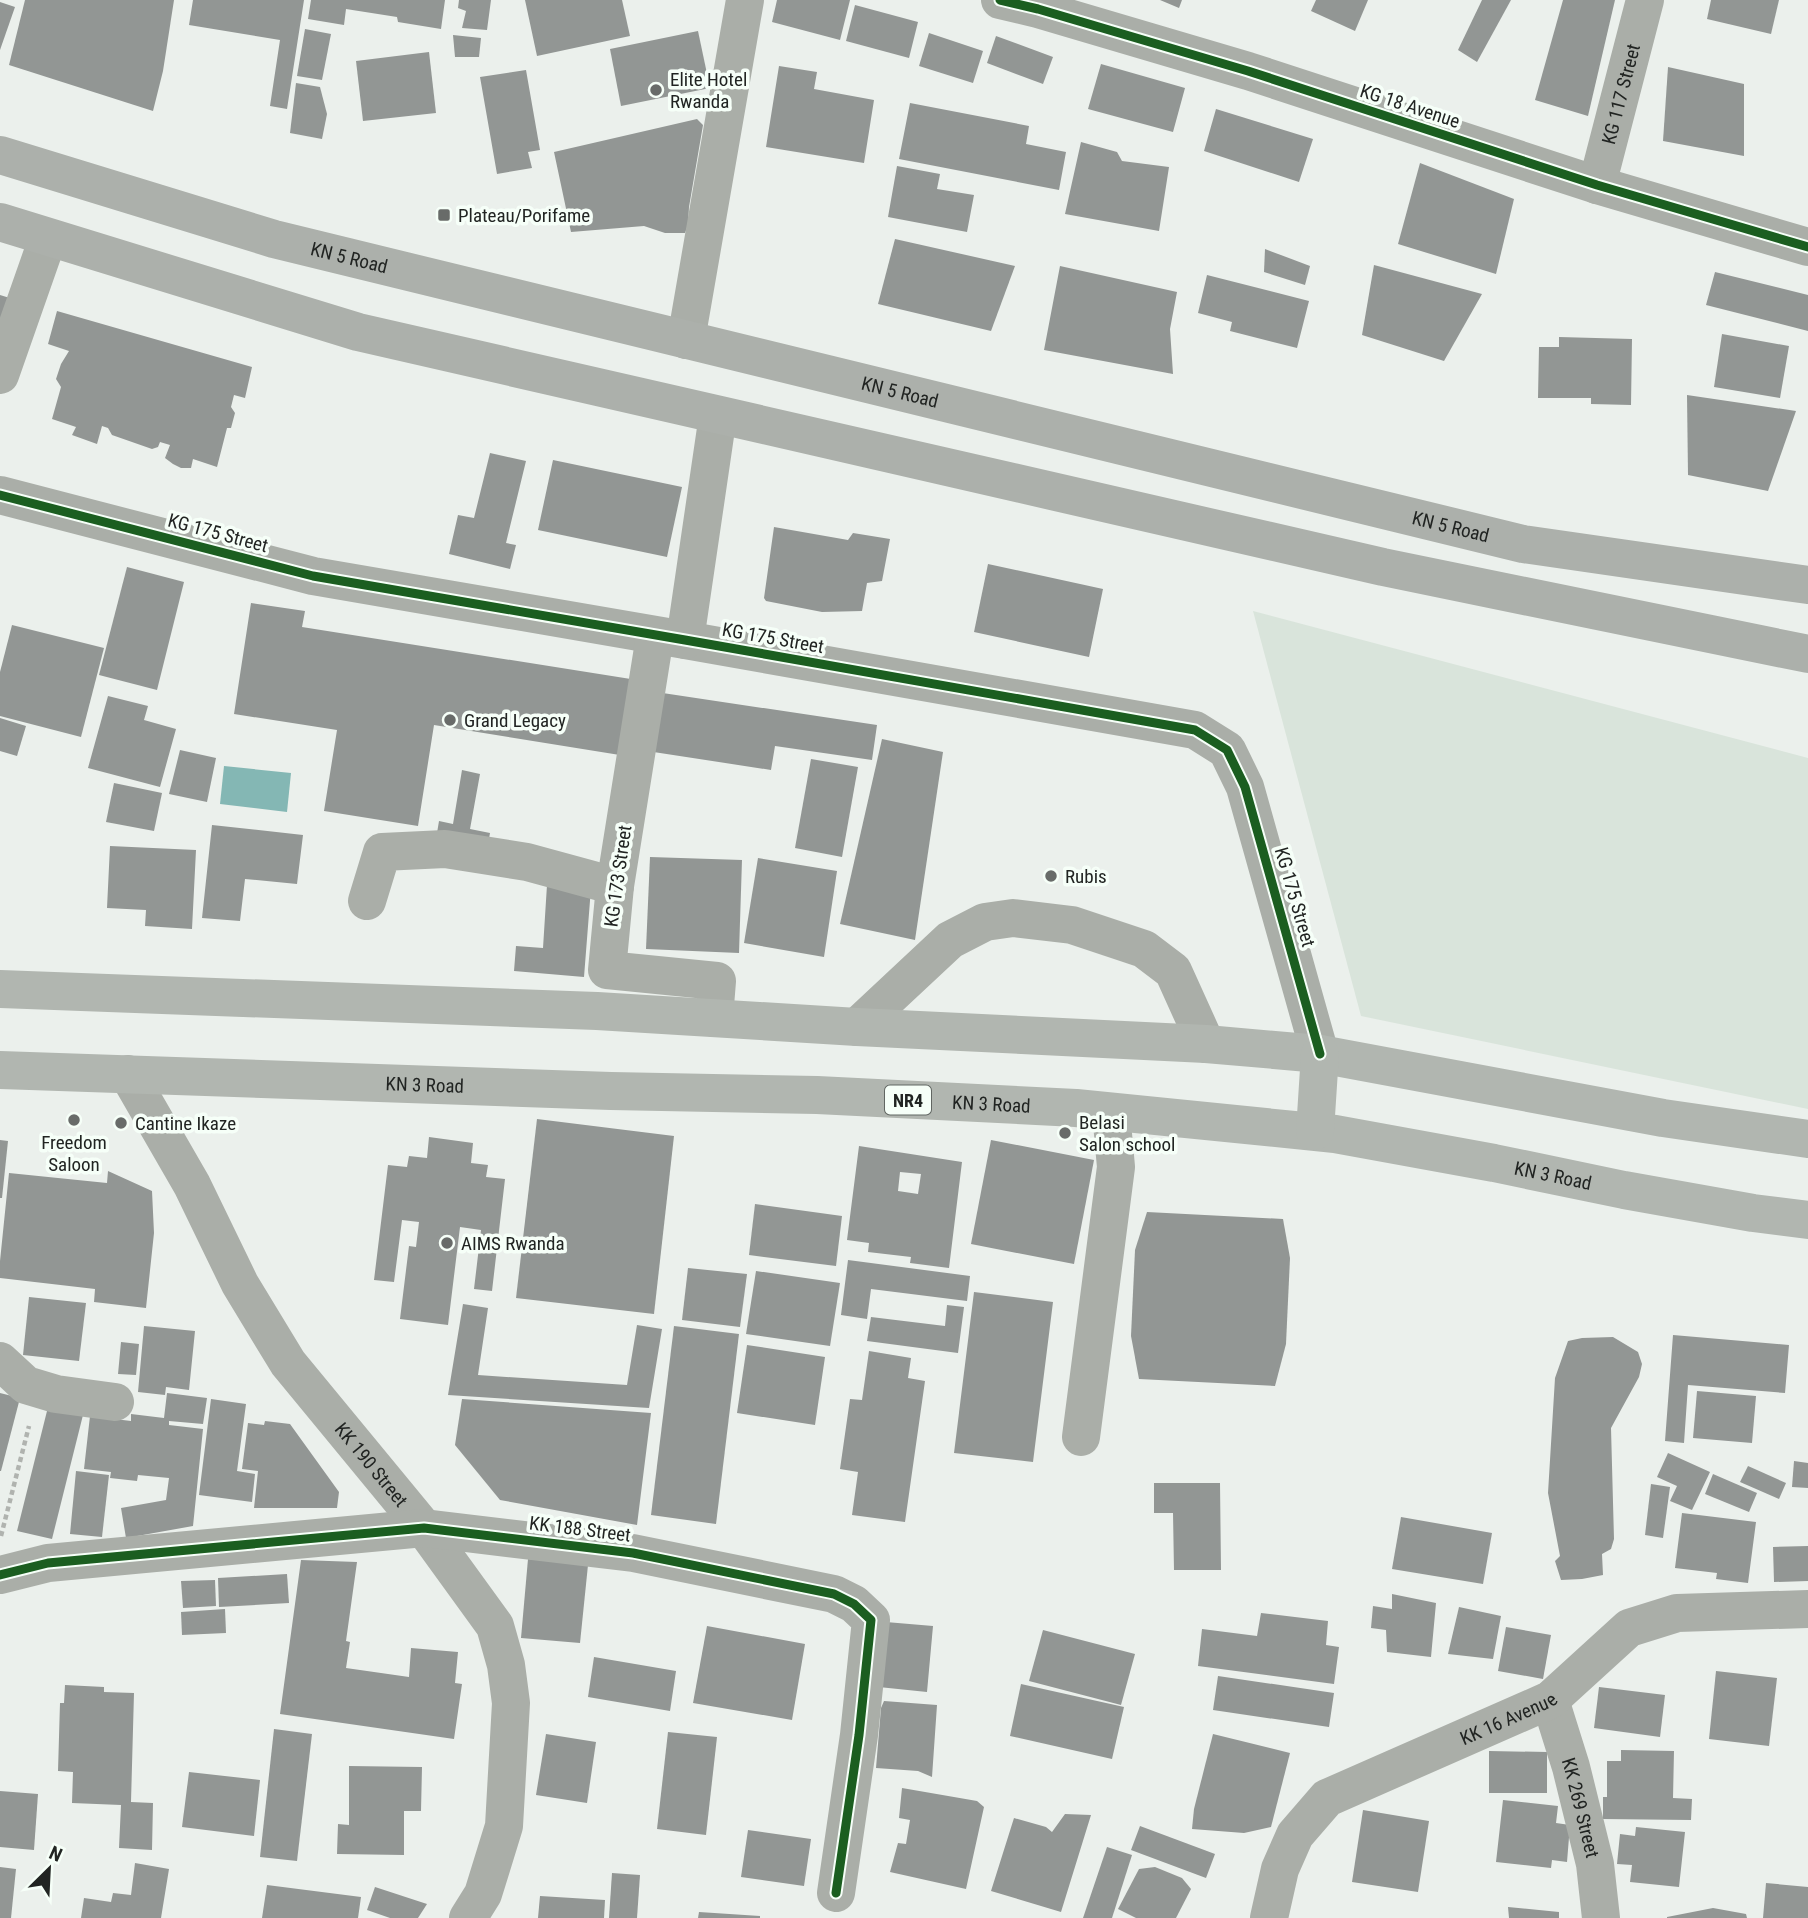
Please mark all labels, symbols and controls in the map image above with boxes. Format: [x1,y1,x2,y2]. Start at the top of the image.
street label: KG 117 Street [1597,41,1645,147]
place label: Elite Hotel Rwanda [670,68,747,113]
street label: KG 18 Avenue [1357,79,1463,133]
marker: Elite Hotel Rwanda [648,82,664,98]
place label: Plateau/Porifame [458,204,590,227]
marker: Plateau/Porifame [436,207,452,223]
street label: KN 5 Road [308,237,390,278]
street label: KN 5 Road [859,371,941,412]
street label: KN 5 Road [1410,506,1492,547]
street label: KG 175 Street [165,509,271,557]
street label: KG 175 Street [720,618,826,658]
place label: Grand Legacy [464,709,566,732]
marker: Grand Legacy [442,712,458,728]
street label: KG 173 Street [599,824,637,928]
street label: KG 175 Street [1270,844,1320,950]
place label: Rubis [1065,865,1107,888]
marker: Rubis [1043,868,1059,884]
street label: KN 3 Road [385,1072,464,1097]
road number: NR4 [885,1086,931,1114]
street label: KN 3 Road [952,1090,1031,1117]
place label: Belasi Salon school [1079,1111,1175,1156]
marker: Freedom Saloon [66,1112,82,1128]
place label: Cantine Ikaze [135,1112,236,1135]
marker: Cantine Ikaze [113,1115,129,1131]
marker: Belasi Salon school [1057,1125,1073,1141]
place label: Freedom Saloon [41,1131,107,1176]
street label: KN 3 Road [1512,1156,1594,1195]
place label: AIMS Rwanda [461,1232,565,1255]
marker: AIMS Rwanda [439,1235,455,1251]
street label: KK 190 Street [330,1418,413,1511]
street label: KK 188 Street [528,1511,632,1547]
street label: KK 16 Avenue [1456,1688,1562,1750]
street label: KK 269 Street [1557,1755,1604,1860]
north arrow [14,1834,84,1904]
text: N [46,1841,66,1867]

